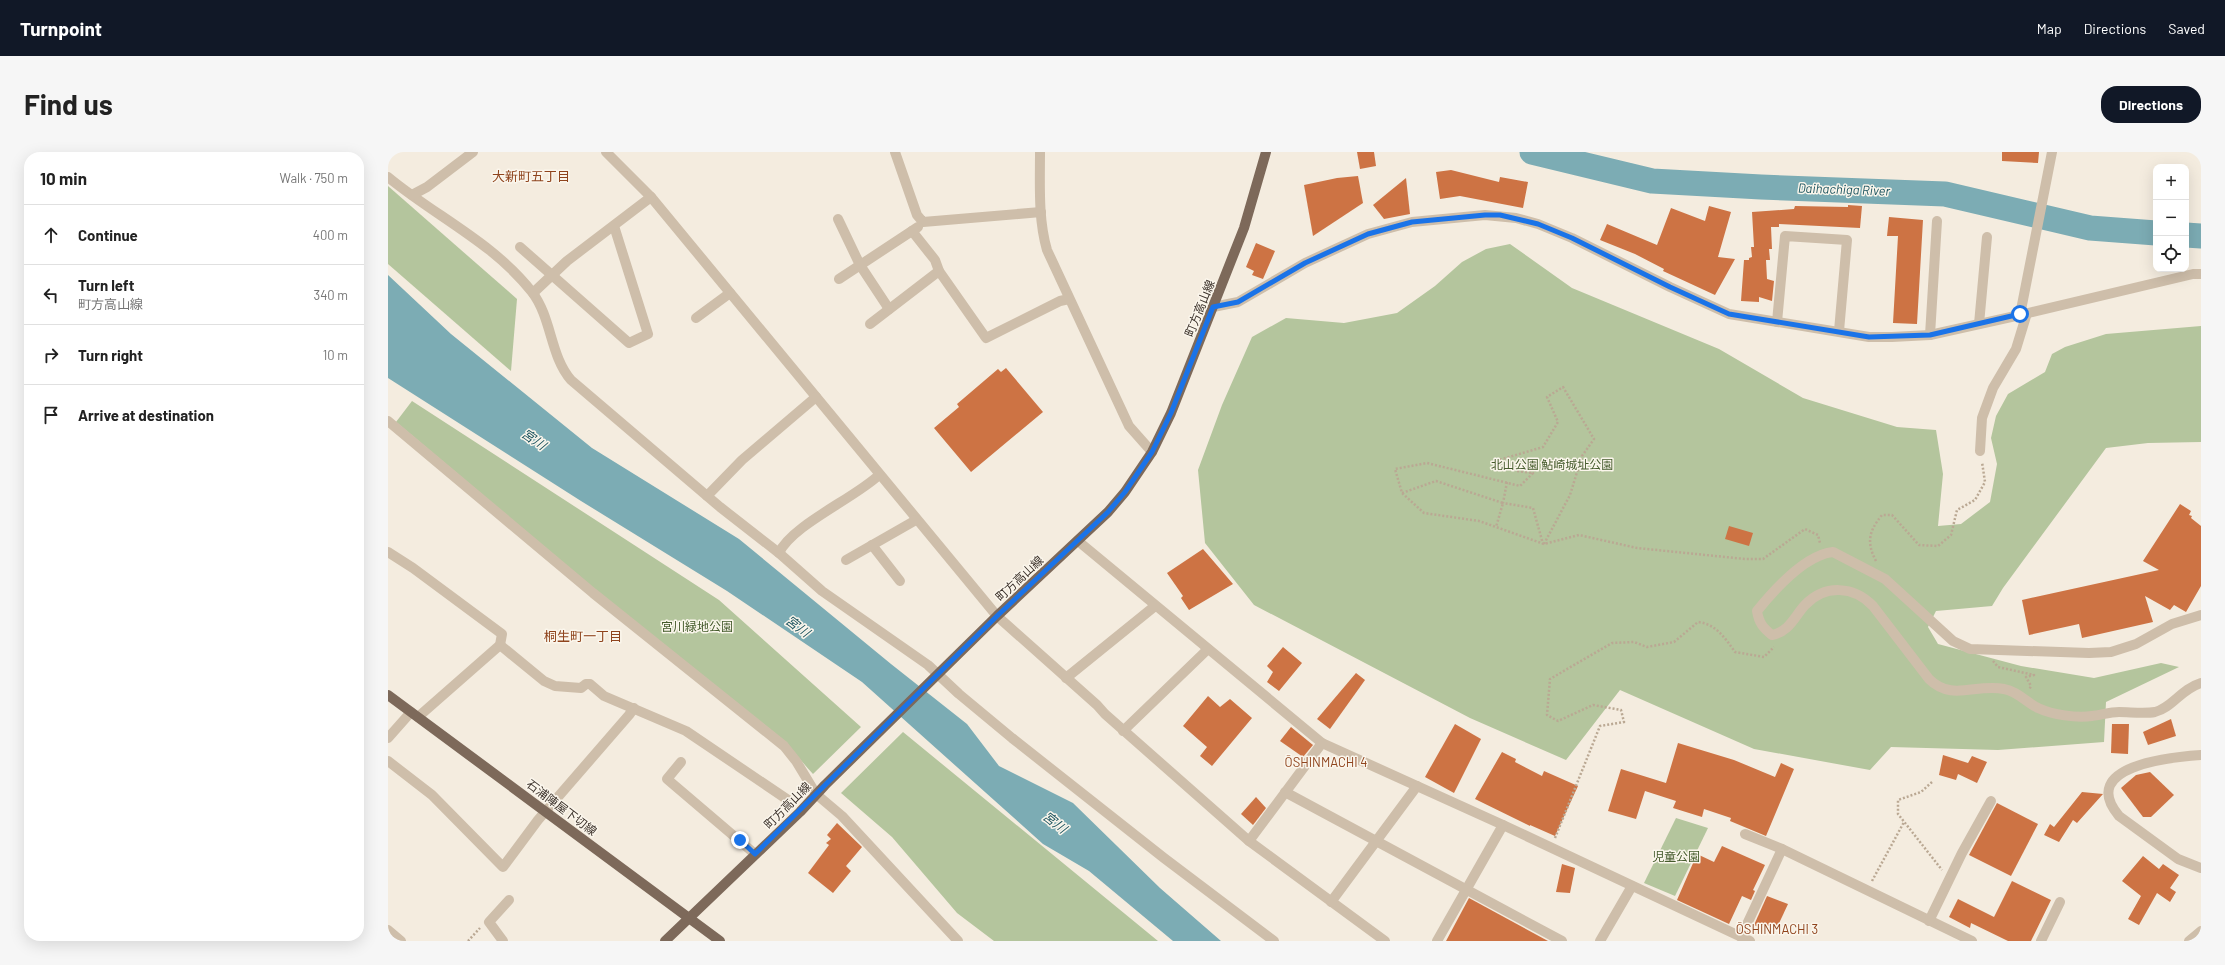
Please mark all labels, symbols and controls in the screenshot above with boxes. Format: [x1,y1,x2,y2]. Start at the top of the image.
text: Turnpoint [20,17,102,40]
text: Map [2037,20,2062,37]
text: Directions [2084,20,2146,37]
text: Saved [2168,20,2205,37]
button: Directions [2101,86,2201,123]
text: Find us [24,87,113,121]
map controls [2153,164,2189,272]
button: + [2153,164,2189,200]
text: 10 min [40,168,87,188]
district label: 大新町五丁目 [492,168,570,184]
text: Walk · 750 m [280,170,348,186]
water label: Daihachiga River [1798,179,1891,199]
button: − [2153,200,2189,236]
icon: ahead [40,224,62,246]
text: Continue [78,226,138,244]
text: 400 m [313,227,348,243]
button: locate [2153,236,2189,272]
text: Turn left [78,276,134,294]
street label: 町方高山線 [1181,278,1217,338]
icon: left [40,284,62,306]
text: 340 m [313,287,348,303]
text: 町方高山線 [78,296,143,312]
route start [2011,305,2029,323]
icon: right [40,344,62,366]
text: Turn right [78,346,143,364]
text: 10 m [323,347,348,363]
icon: arrive [40,404,62,426]
text: Arrive at destination [78,406,214,424]
water label: 宮川 [519,425,551,454]
park label: 北山公園 鮎崎城址公園 [1491,457,1613,471]
street label: 町方高山線 [992,552,1046,604]
water label: 宮川 [783,612,815,641]
park label: 宮川緑地公園 [661,619,733,633]
district label: 桐生町一丁目 [544,628,622,644]
district label: ŌSHINMACHI 4 [1285,754,1367,770]
street label: 石浦陣屋下切線 [524,776,600,838]
street label: 町方高山線 [761,779,813,831]
water label: 宮川 [1040,808,1072,838]
route end [731,831,749,849]
park label: 児童公園 [1652,849,1700,863]
district label: ŌSHINMACHI 3 [1736,921,1818,937]

